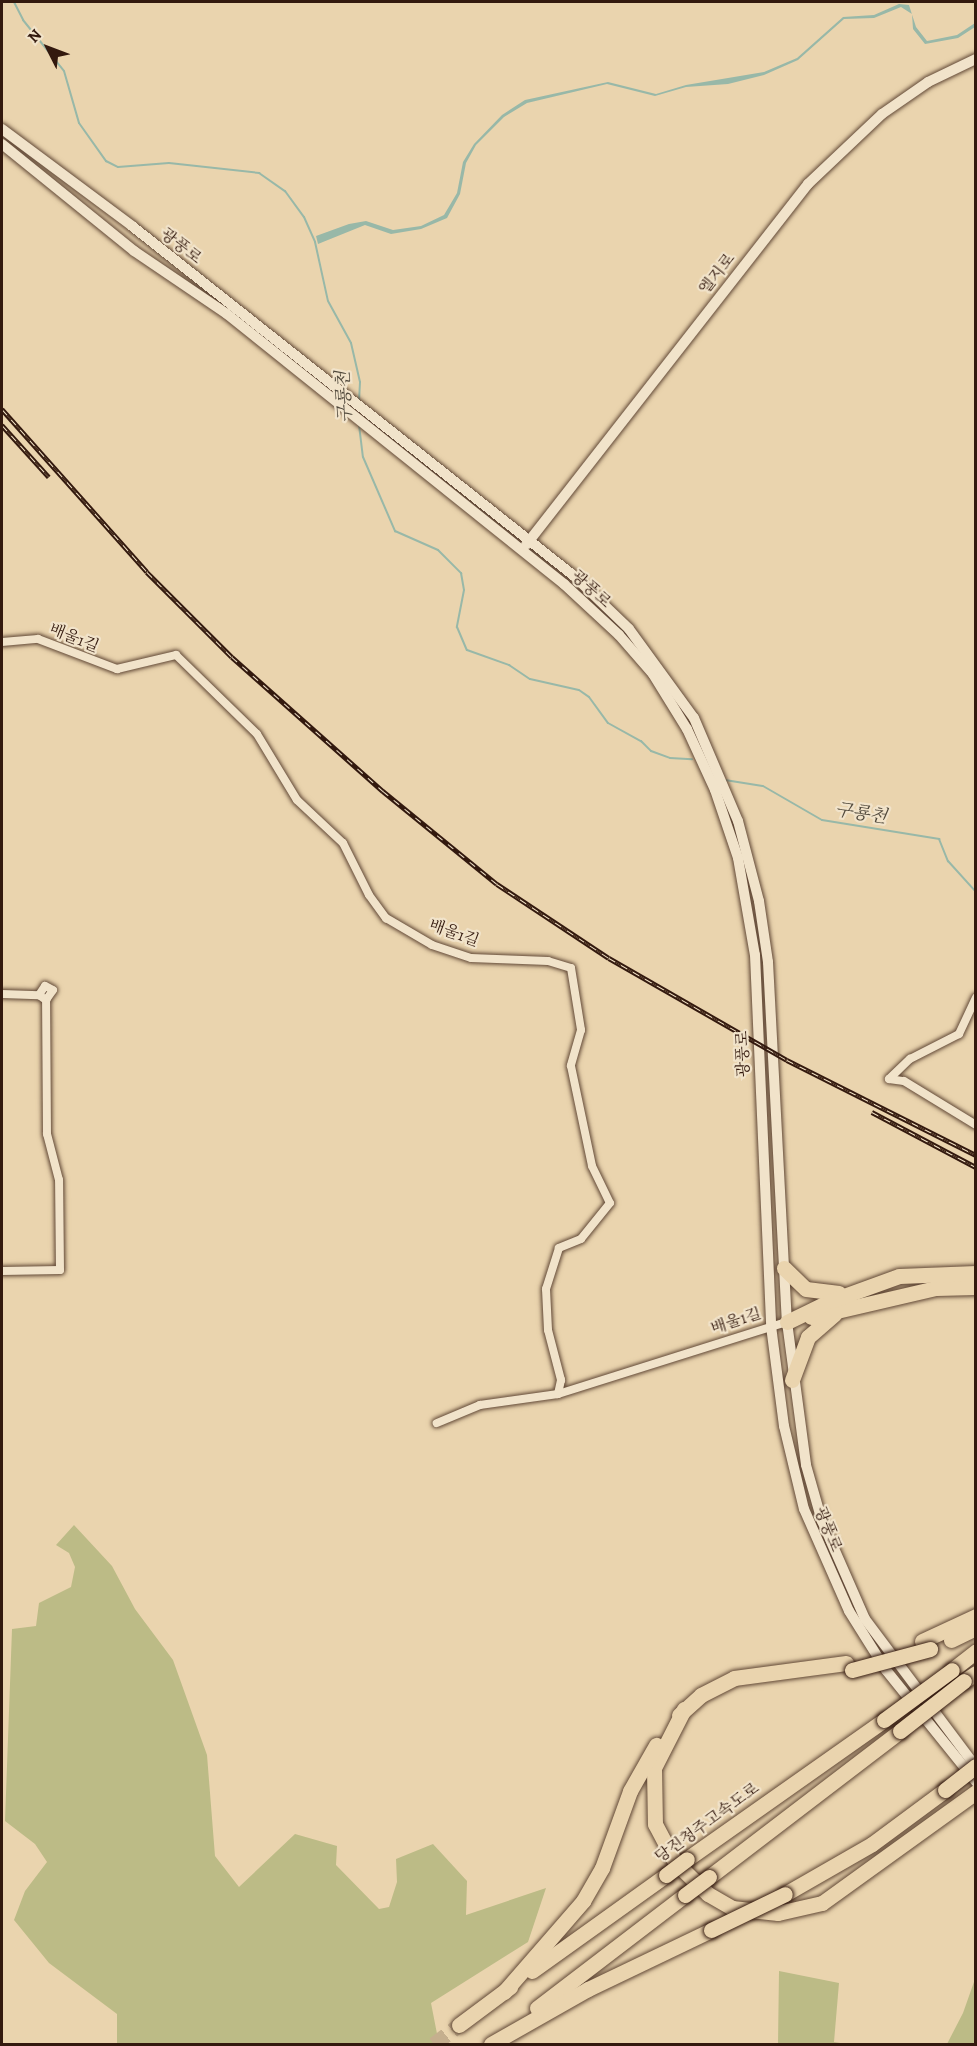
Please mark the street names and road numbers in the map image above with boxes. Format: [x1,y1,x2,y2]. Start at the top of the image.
street label: 광풍로 [157,224,205,268]
street label: 엘지로 [695,250,739,298]
street label: 광풍로 [567,566,615,612]
street label: 배울1길 [46,619,102,657]
street label: 배울1길 [426,915,482,951]
street label: 광풍로 [733,1030,753,1078]
street label: 배울1길 [708,1304,764,1338]
street label: 광풍로 [810,1504,846,1554]
street label: 당진청주고속도로 [651,1779,763,1867]

